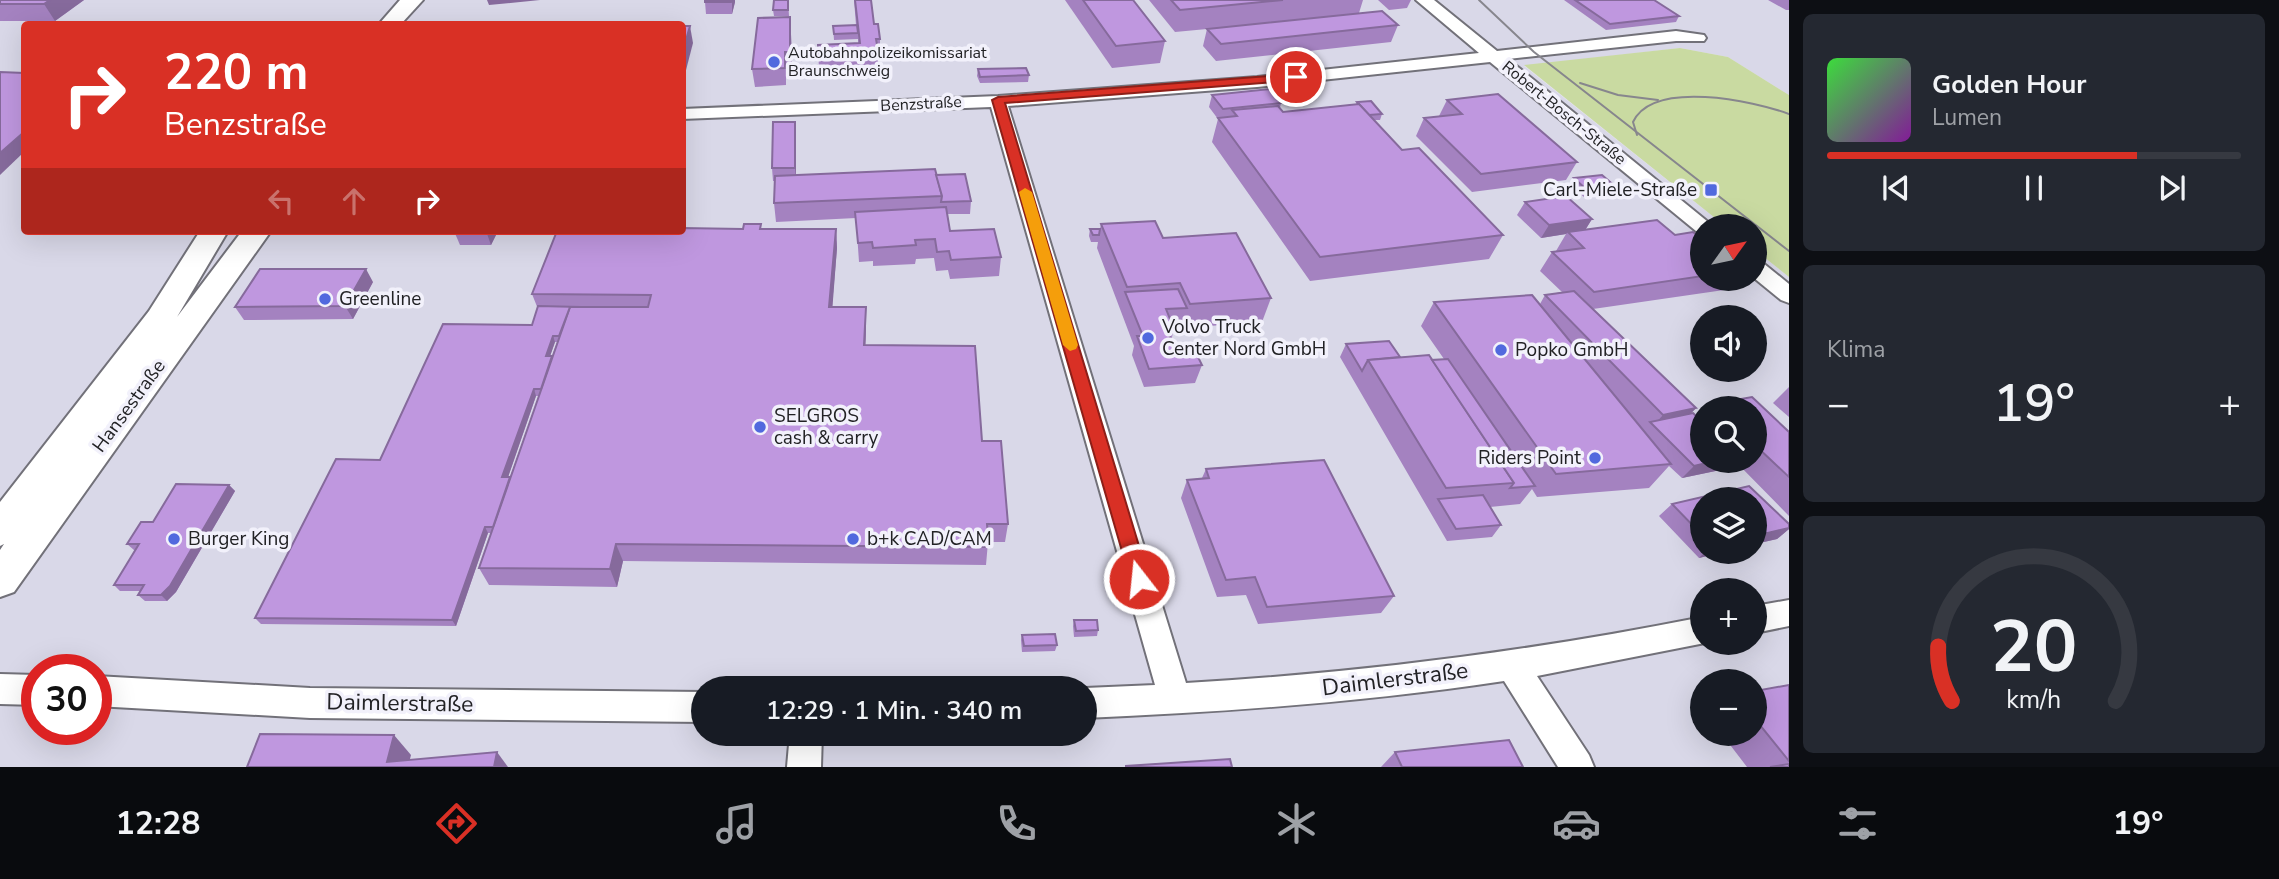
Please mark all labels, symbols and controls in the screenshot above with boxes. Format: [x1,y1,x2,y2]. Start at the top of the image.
text: 220 m [164,39,308,106]
place label: Autobahnpolizeikomissariat Braunschweig [788,42,987,82]
pin [1266,47,1326,107]
icon: right [49,49,140,140]
marker: Autobahnpolizeikomissariat Braunschweig [766,54,782,70]
street label: Robert-Bosch-Straße [1497,56,1631,170]
icon: arrive [1277,58,1315,96]
text: Golden Hour [1932,67,2087,102]
street label: Benzstraße [880,91,962,117]
text: Lumen [1932,102,2002,133]
text: Benzstraße [164,103,327,146]
icon: previous [1877,169,1915,207]
icon: pause [2015,169,2053,207]
icon: next [2153,169,2191,207]
place label: Carl-Miele-Straße [1543,177,1697,203]
icon: left [262,182,300,220]
icon: ahead [335,182,373,220]
icon: right [408,182,446,220]
marker: Carl-Miele-Straße [1703,182,1719,198]
north arrow [1690,214,1768,290]
map controls [1690,214,1767,746]
place label: Greenline [339,286,421,312]
marker: Greenline [317,291,333,307]
button: sound [1690,305,1767,382]
place label: Volvo Truck Center Nord GmbH [1161,314,1326,362]
marker: Volvo Truck Center Nord GmbH [1140,330,1156,346]
text: Klima [1827,334,1885,365]
place label: Popko GmbH [1515,337,1629,363]
marker: Popko GmbH [1493,342,1509,358]
street label: Hansestraße [86,354,172,458]
text: 19° [1993,368,2075,439]
text: − [1827,379,1850,430]
text: + [2218,379,2241,430]
button: search [1690,396,1767,473]
place label: SELGROS cash & carry [774,403,879,451]
marker: SELGROS cash & carry [752,419,768,435]
place label: Riders Point [1478,445,1581,471]
marker: Riders Point [1587,450,1603,466]
button: layers [1690,487,1767,564]
place label: Burger King [188,526,289,552]
place label: b+k CAD/CAM [867,526,992,552]
marker: Burger King [166,531,182,547]
marker: b+k CAD/CAM [845,531,861,547]
position arrow [1102,542,1176,616]
button: + [1690,578,1767,655]
text: 20 [1990,597,2078,697]
speed limit sign: 30 [21,654,112,745]
street label: Daimlerstraße [1320,655,1470,703]
button: − [1690,669,1767,746]
text: km/h [2006,682,2062,716]
street label: Daimlerstraße [326,686,474,720]
text: 12:29 · 1 Min. · 340 m [766,693,1022,728]
icon: directions [432,799,481,848]
icon: music [712,799,761,848]
icon: phone [992,799,1041,848]
icon: climate [1272,799,1321,848]
icon: car [1552,799,1601,848]
icon: filters [1833,799,1882,848]
text: 12:28 [116,802,200,845]
text: 19° [2113,802,2163,845]

